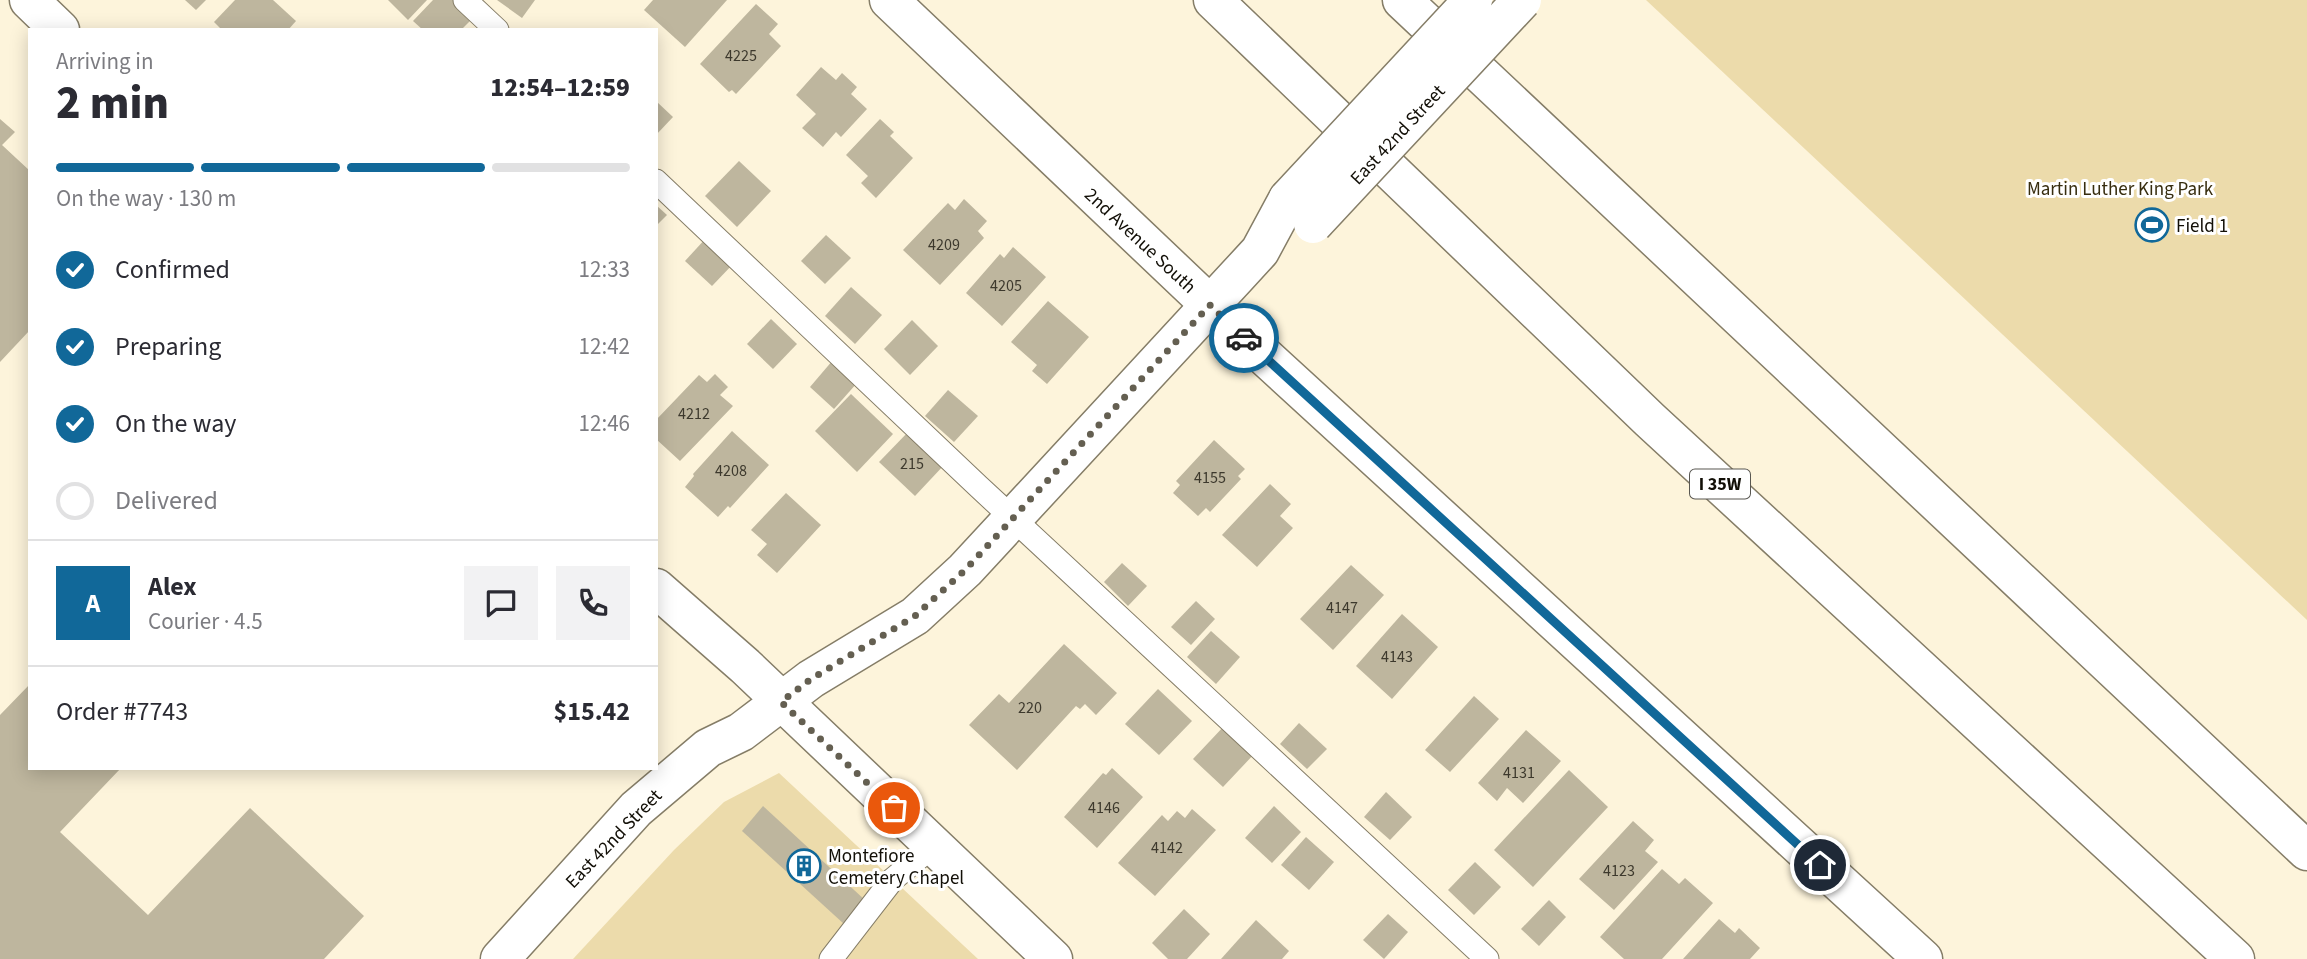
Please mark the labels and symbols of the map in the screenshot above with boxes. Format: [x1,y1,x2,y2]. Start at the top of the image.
house number: 4225 [725,45,757,67]
street label: East 42nd Street [1344,78,1452,191]
park label: Martin Luther King Park [2027,176,2214,203]
street label: 2nd Avenue South [1078,182,1202,300]
sports icon: Field 1 [2133,206,2171,244]
place label: Field 1 [2176,213,2228,240]
house number: 4209 [928,234,960,256]
house number: 4205 [990,275,1022,297]
courier [1209,303,1279,373]
house number: 4212 [678,403,710,425]
house number: 215 [900,453,924,475]
house number: 4208 [715,460,747,482]
house number: 4155 [1194,467,1226,489]
road number: I 35W [1690,470,1750,498]
house number: 4147 [1326,597,1358,619]
house number: 4143 [1381,646,1413,668]
house number: 220 [1018,697,1042,719]
house number: 4131 [1503,762,1535,784]
pin [864,778,924,838]
street label: East 42nd Street [560,783,669,895]
house number: 4146 [1088,797,1120,819]
pin [1790,835,1850,895]
house number: 4142 [1151,837,1183,859]
place label: Montefiore Cemetery Chapel [828,843,964,892]
building icon: Montefiore Cemetery Chapel [785,847,823,885]
house number: 4123 [1603,860,1635,882]

